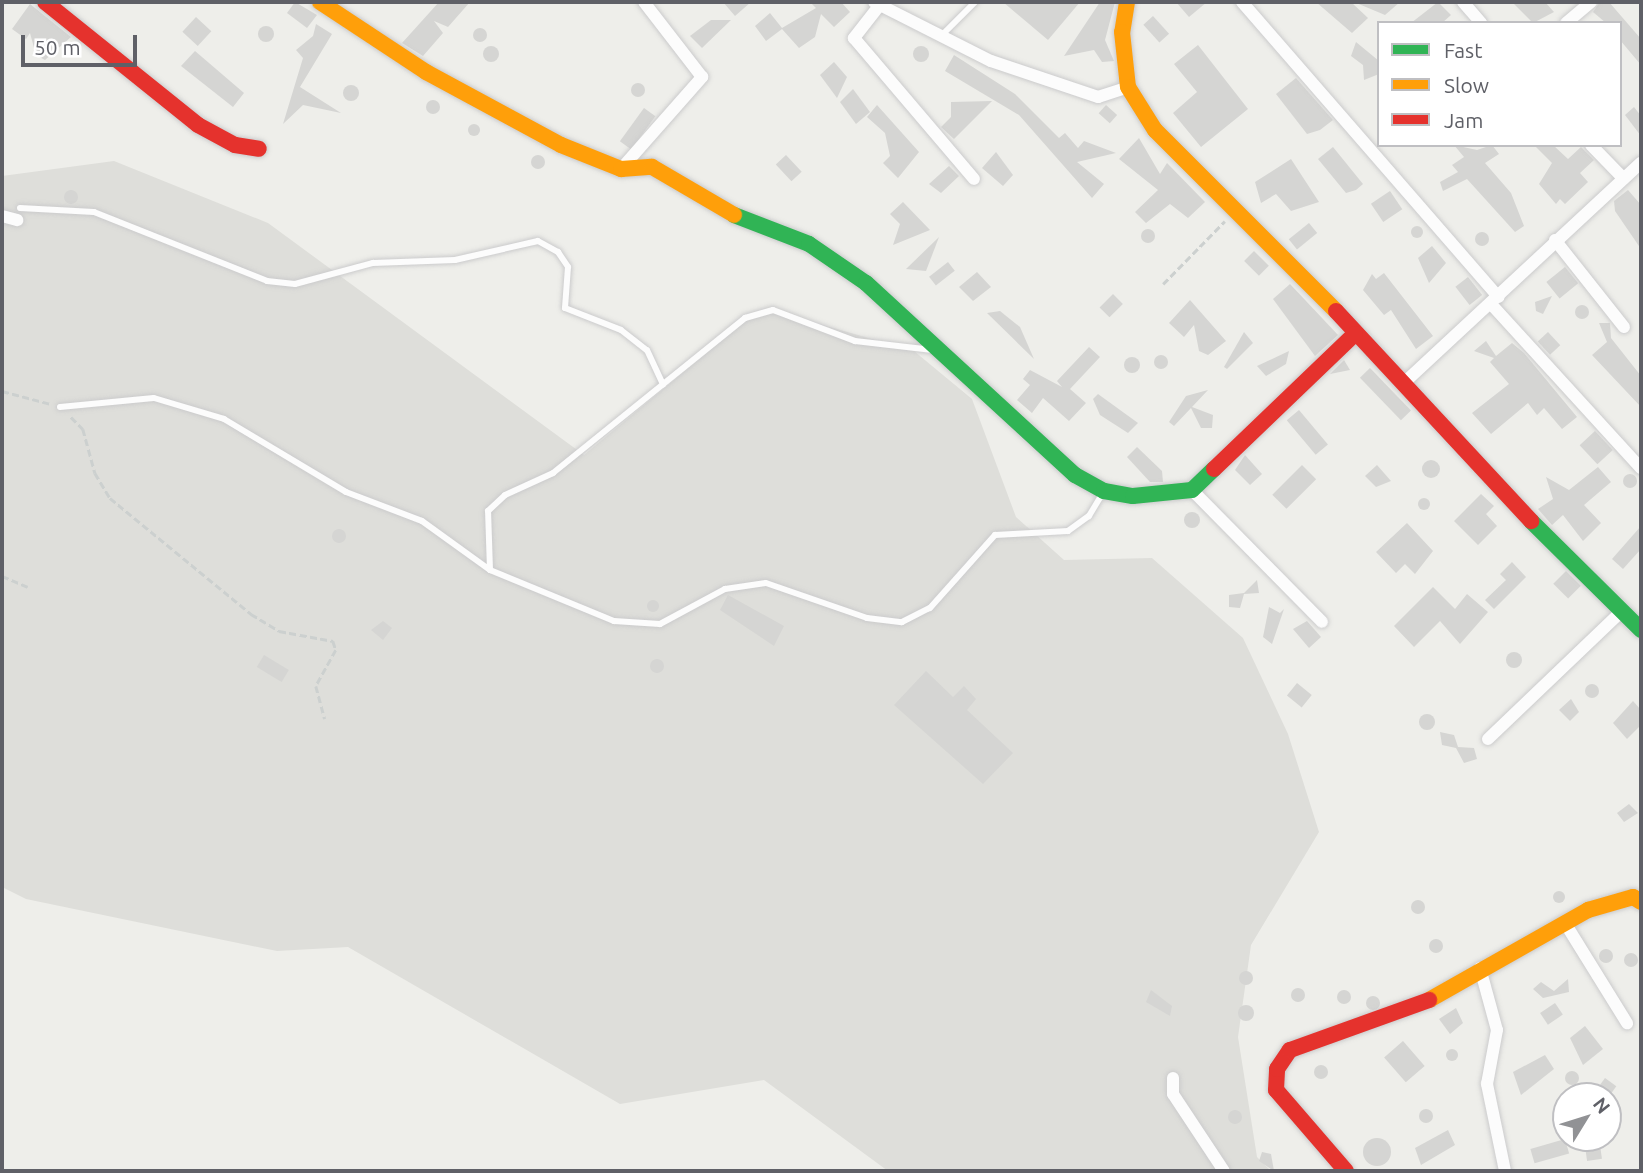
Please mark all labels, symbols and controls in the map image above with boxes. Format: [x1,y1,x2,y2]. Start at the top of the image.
scale bar [24,21,140,65]
legend [1377,21,1622,147]
text: 50 m [34,35,81,59]
text: Fast [1444,38,1482,62]
text: Slow [1444,73,1489,97]
text: Jam [1444,108,1483,132]
north arrow [1552,1082,1622,1152]
text: N [1589,1093,1615,1118]

